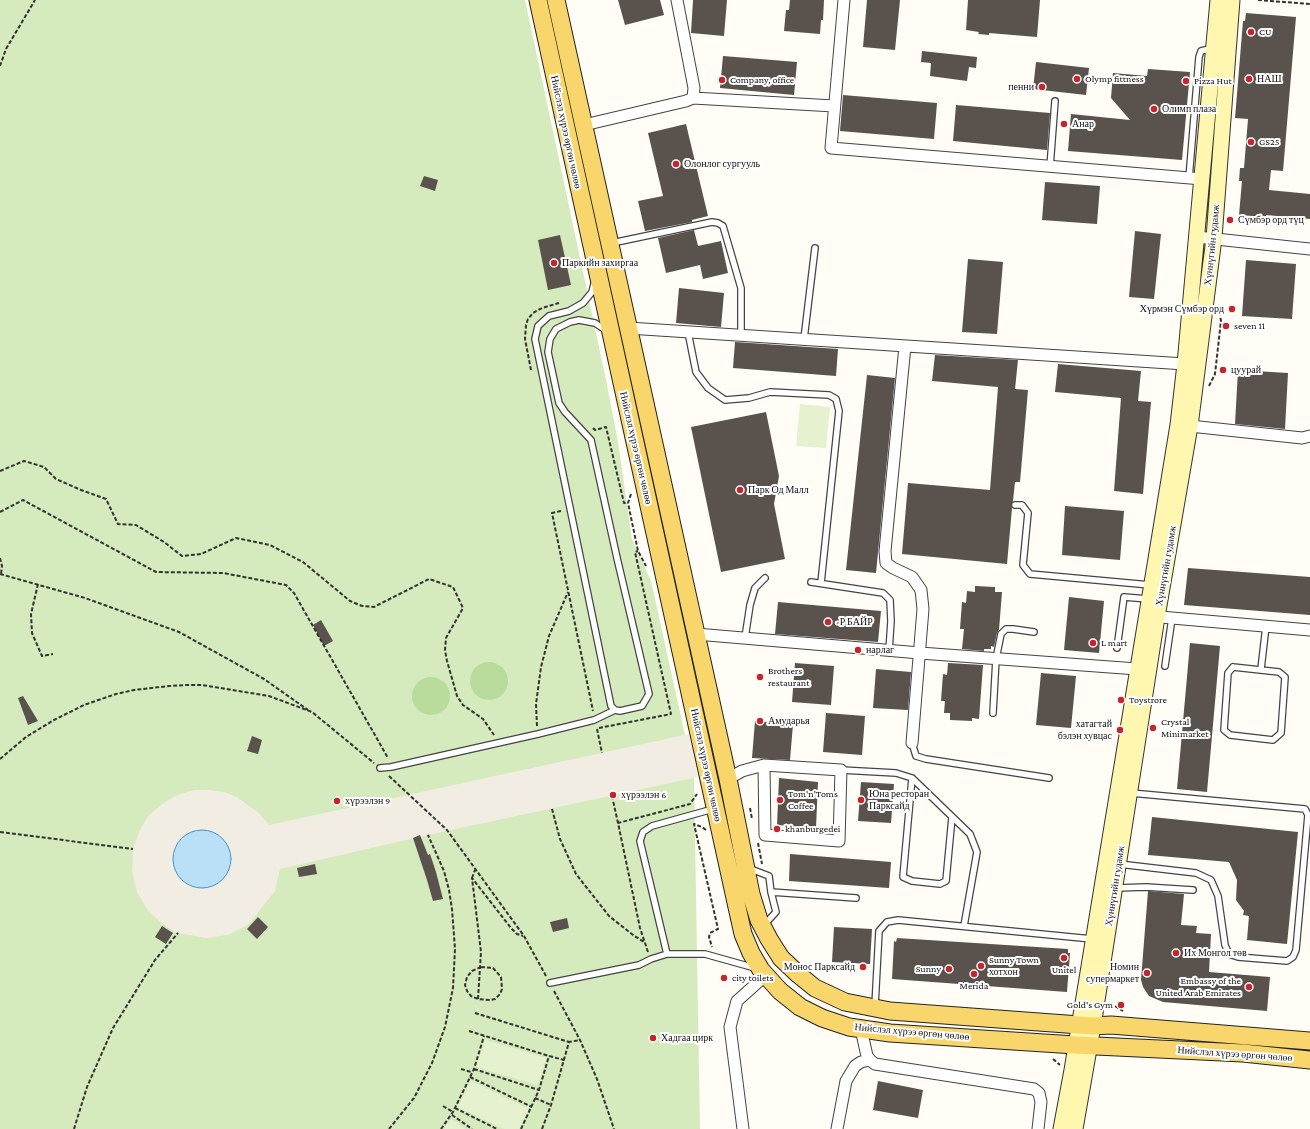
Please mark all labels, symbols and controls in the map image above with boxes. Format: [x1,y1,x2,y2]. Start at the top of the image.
place label: CU [1259,26,1271,38]
marker: CU [1246,27,1256,37]
place label: Olymp fittness [1085,73,1144,85]
place label: НАШ [1257,73,1282,85]
street label: Нийслэл хүрээ өргөн чөлөө [548,74,584,190]
place label: Company, office [730,74,794,86]
marker: Olymp fittness [1072,74,1082,84]
marker: НАШ [1244,74,1254,84]
marker: Company, office [717,75,727,85]
place label: Pizza Hut [1194,75,1232,87]
marker: Pizza Hut [1181,76,1191,86]
place label: пенни [1008,81,1034,93]
marker: пенни [1037,82,1047,92]
place label: Олимп плаза [1162,103,1216,115]
marker: Олимп плаза [1149,104,1159,114]
place label: Анар [1072,118,1094,130]
marker: Анар [1059,119,1069,129]
place label: GS25 [1259,136,1279,148]
marker: GS25 [1246,137,1256,147]
place label: Олонлог сургууль [684,158,760,170]
marker: Олонлог сургууль [671,159,681,169]
street label: Хүннүгийн гудамж [1202,204,1222,286]
place label: Сүмбэр орд түц [1238,214,1304,226]
marker: Сүмбэр орд түц [1225,215,1235,225]
place label: Паркийн захиргаа [562,257,638,269]
marker: Паркийн захиргаа [549,258,559,268]
place label: Хүрмэн Сүмбэр орд [1140,303,1224,315]
marker: Хүрмэн Сүмбэр орд [1227,304,1237,314]
place label: seven 11 [1234,320,1265,332]
marker: seven 11 [1221,321,1231,331]
place label: цуурай [1231,364,1261,376]
marker: цуурай [1218,365,1228,375]
street label: Нийслэл хүрээ өргөн чөлөө [617,390,655,506]
place label: Парк Од Малл [748,484,809,496]
marker: Парк Од Малл [735,485,745,495]
street label: Хүннүгийн гудамж [1153,525,1179,607]
place label: -Р БАЙР [836,616,873,628]
marker: -Р БАЙР [823,617,833,627]
place label: L mart [1101,637,1127,649]
marker: L mart [1088,638,1098,648]
place label: нарлаг [866,644,894,656]
marker: нарлаг [853,645,863,655]
place label: Brothers restaurant [768,665,810,688]
marker: Brothers restaurant [755,672,765,682]
place label: Toystrore [1129,694,1167,706]
marker: Toystrore [1116,695,1126,705]
street label: Нийслэл хүрээ өргөн чөлөө [688,707,724,823]
place label: Амударья [768,715,810,727]
marker: Амударья [755,716,765,726]
place label: Crystal Minimarket [1161,716,1208,740]
place label: хатагтай бэлэн хувцас [1058,718,1112,742]
marker: Crystal Minimarket [1148,723,1158,733]
marker: хатагтай бэлэн хувцас [1115,725,1125,735]
place label: Tom'n'Toms Coffee [788,788,838,812]
place label: Юна ресторан Парксайд [869,788,929,812]
place label: хүрээлэн 6 [621,789,666,801]
marker: хүрээлэн 6 [608,790,618,800]
place label: хүрээлэн 9 [345,795,390,807]
marker: Tom'n'Toms Coffee [775,795,785,805]
marker: Юна ресторан Парксайд [856,795,866,805]
marker: хүрээлэн 9 [332,796,342,806]
place label: khanburgedei [785,823,840,835]
marker: khanburgedei [772,824,782,834]
street label: Хүннүгийн гудамж [1103,845,1127,927]
place label: Их Монгол төв [1184,947,1247,959]
marker: Их Монгол төв [1171,948,1181,958]
marker: Unitel [1059,953,1069,963]
place label: Sunny Town хотхон [989,954,1039,978]
place label: Монос Парксайд [784,961,855,973]
marker: Sunny Town хотхон [976,961,986,971]
place label: Номин супермаркет [1086,961,1139,984]
marker: Монос Парксайд [858,962,868,972]
place label: Sunny [916,963,941,975]
marker: Sunny [944,964,954,974]
place label: Unitel [1052,964,1076,976]
marker: Номин супермаркет [1142,968,1152,978]
marker: Merida [969,969,979,979]
place label: city toilets [732,972,773,984]
marker: city toilets [719,973,729,983]
place label: Embassy of the United Arab Emirates [1155,975,1241,998]
place label: Merida [960,980,988,992]
marker: Embassy of the United Arab Emirates [1244,982,1254,992]
place label: Gold's Gym [1067,999,1113,1011]
marker: Gold's Gym [1116,1000,1126,1010]
street label: Нийслэл хүрээ өргөн чөлөө [854,1021,970,1043]
place label: Хадгаа цирк [661,1032,713,1044]
marker: Хадгаа цирк [648,1033,658,1043]
street label: Нийслэл хүрээ өргөн чөлөө [1177,1044,1293,1064]

